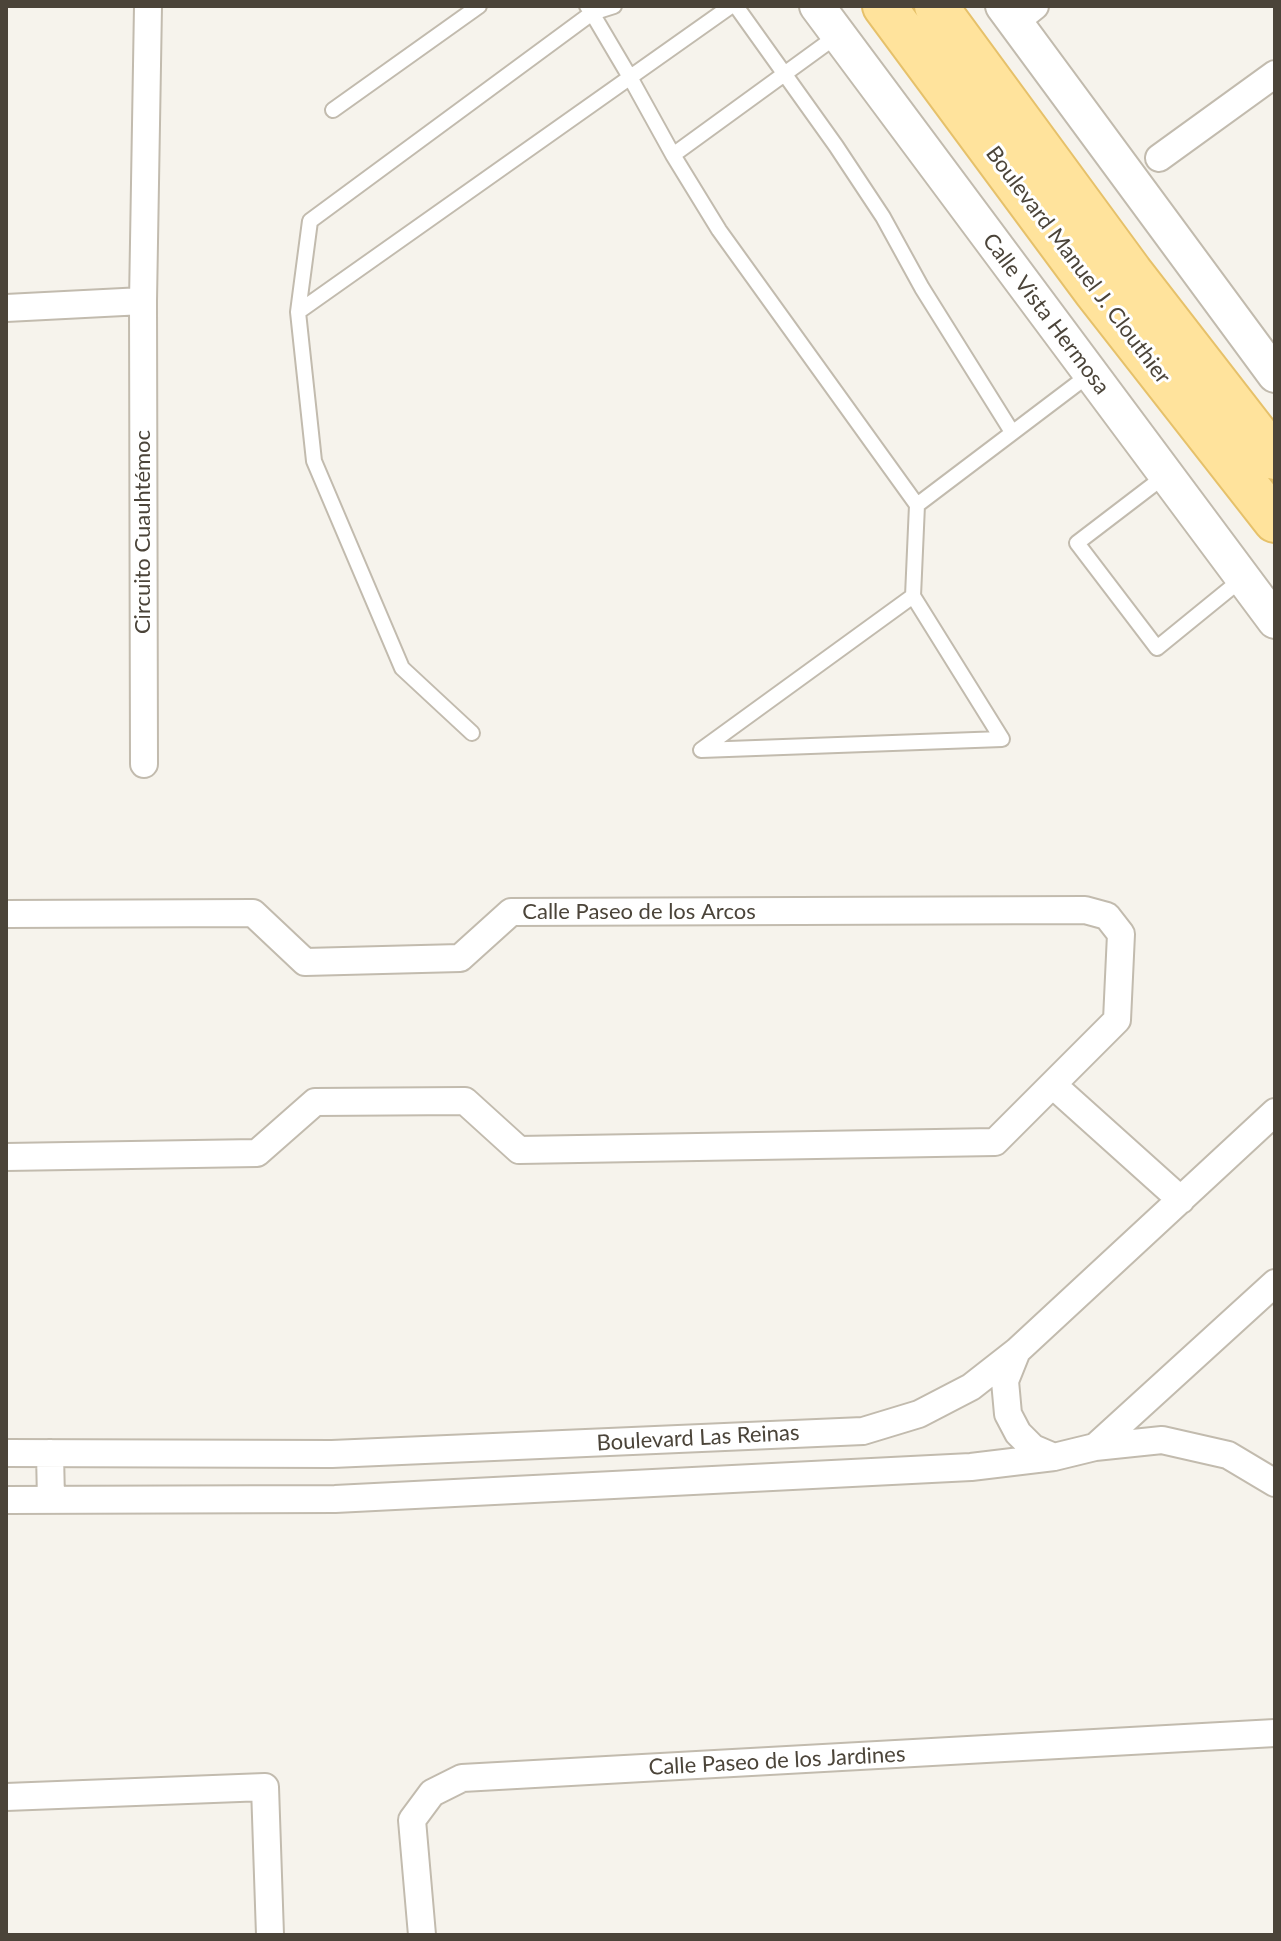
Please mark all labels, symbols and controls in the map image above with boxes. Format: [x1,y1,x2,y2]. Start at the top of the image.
street label: Boulevard Manuel J. Clouthier [980,141,1176,389]
street label: Calle Vista Hermosa [977,228,1115,400]
street label: Circuito Cuauhtémoc [130,430,156,634]
street label: Calle Paseo de los Arcos [522,899,756,925]
street label: Boulevard Las Reinas [596,1420,800,1456]
street label: Calle Paseo de los Jardines [648,1741,906,1781]

